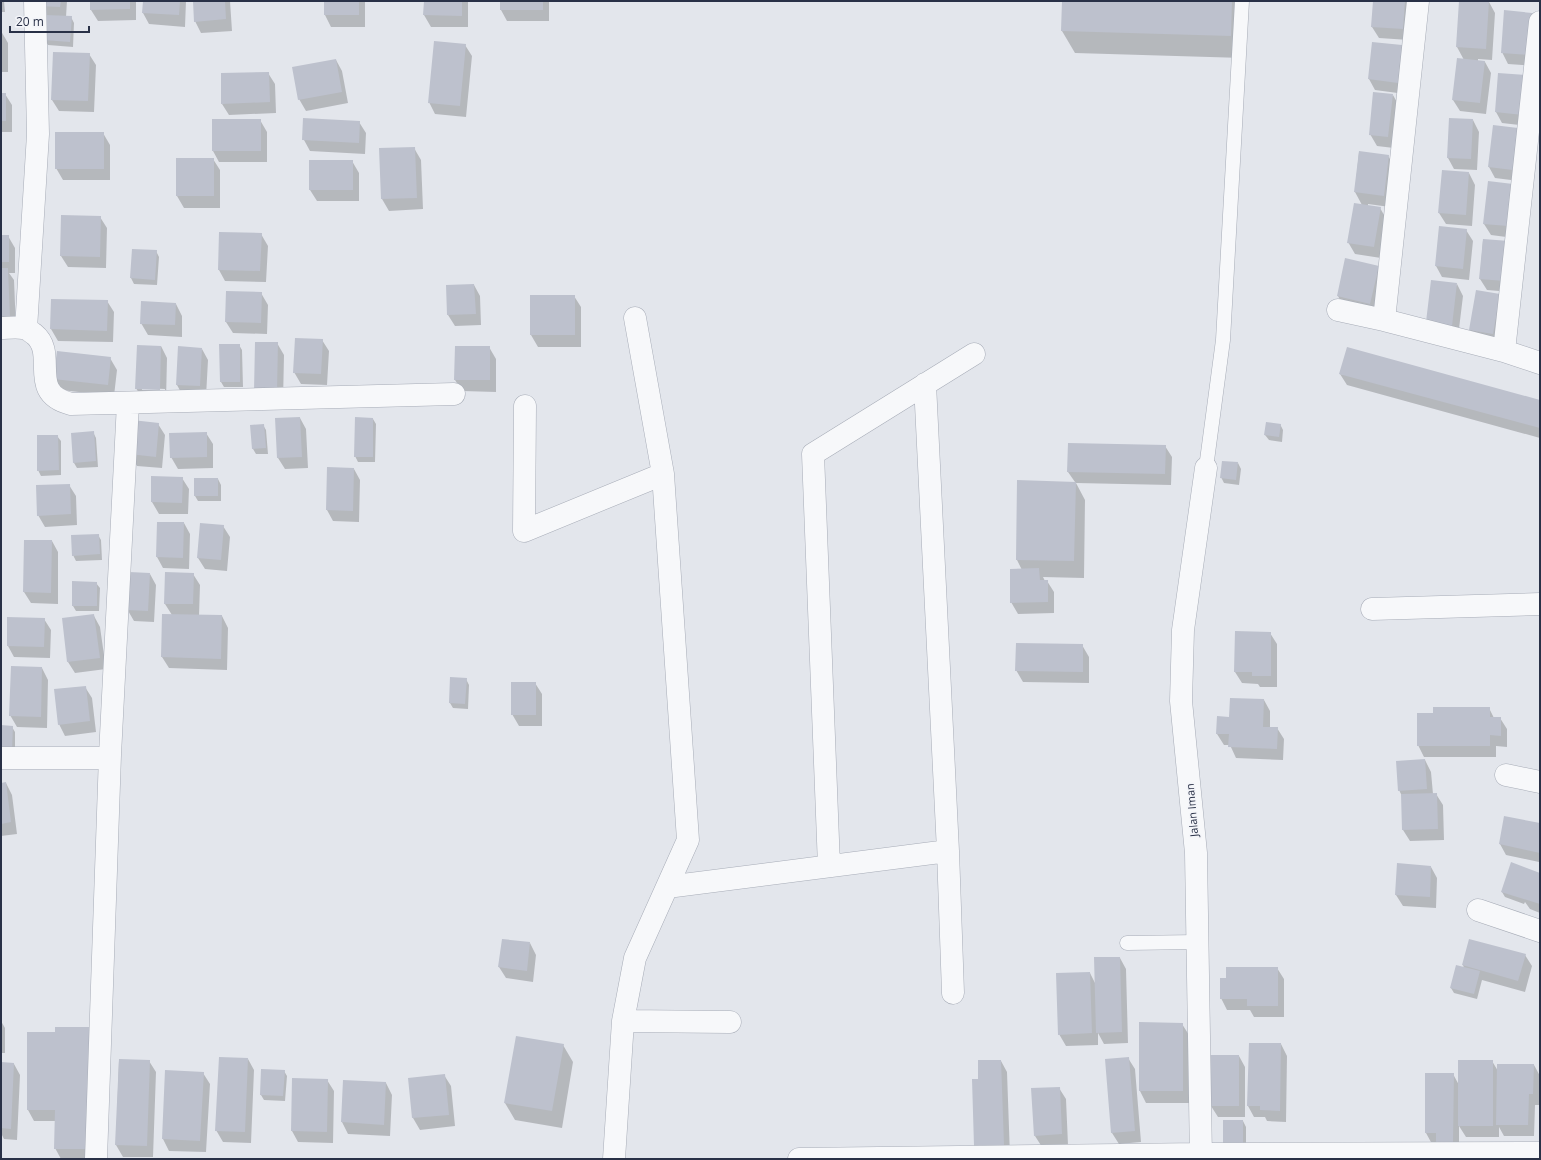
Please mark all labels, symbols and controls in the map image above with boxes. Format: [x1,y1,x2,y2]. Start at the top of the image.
scale bar [10,8,89,34]
text: 20 m [16,13,44,30]
street label: Jalan Iman [1182,783,1201,838]

